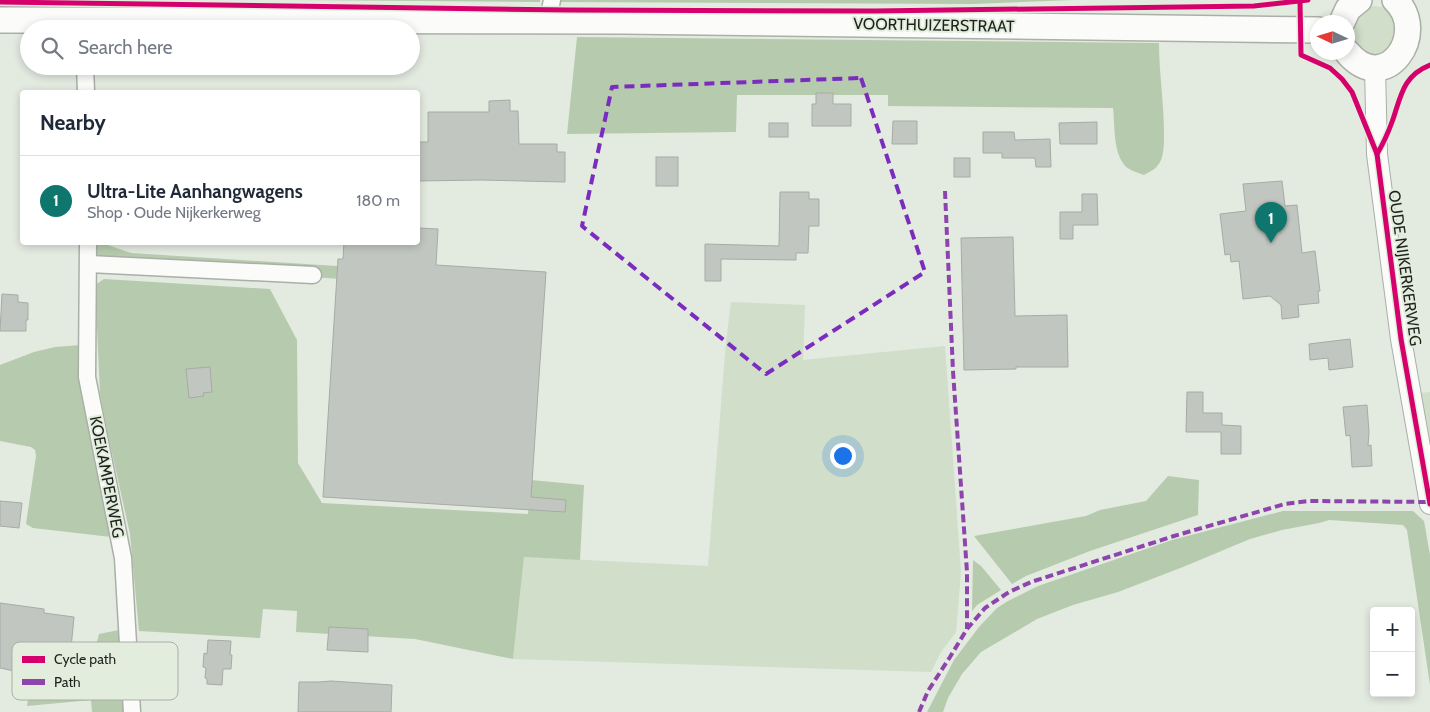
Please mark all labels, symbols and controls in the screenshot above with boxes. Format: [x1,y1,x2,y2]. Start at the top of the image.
street label: VOORTHUIZERSTRAAT [853,14,1015,36]
north arrow [1310,15,1355,60]
search box [20,20,420,75]
icon: search [38,34,66,62]
text: Search here [78,36,172,59]
text: Nearby [40,110,106,135]
text: Ultra-Lite Aanhangwagens [87,180,303,203]
street label: OUDE NIJKERKERWEG [1385,189,1425,347]
text: 1 [53,191,59,210]
text: 180 m [356,191,400,210]
pin: 1 [1255,202,1287,243]
text: Shop · Oude Nijkerkerweg [87,203,261,222]
street label: KOEKAMPERWEG [86,414,128,540]
your location [830,443,856,469]
map controls [1370,607,1415,697]
button: + [1370,607,1415,652]
legend [12,642,178,700]
text: Cycle path [54,650,116,668]
button: − [1370,652,1415,697]
text: Path [54,673,81,691]

